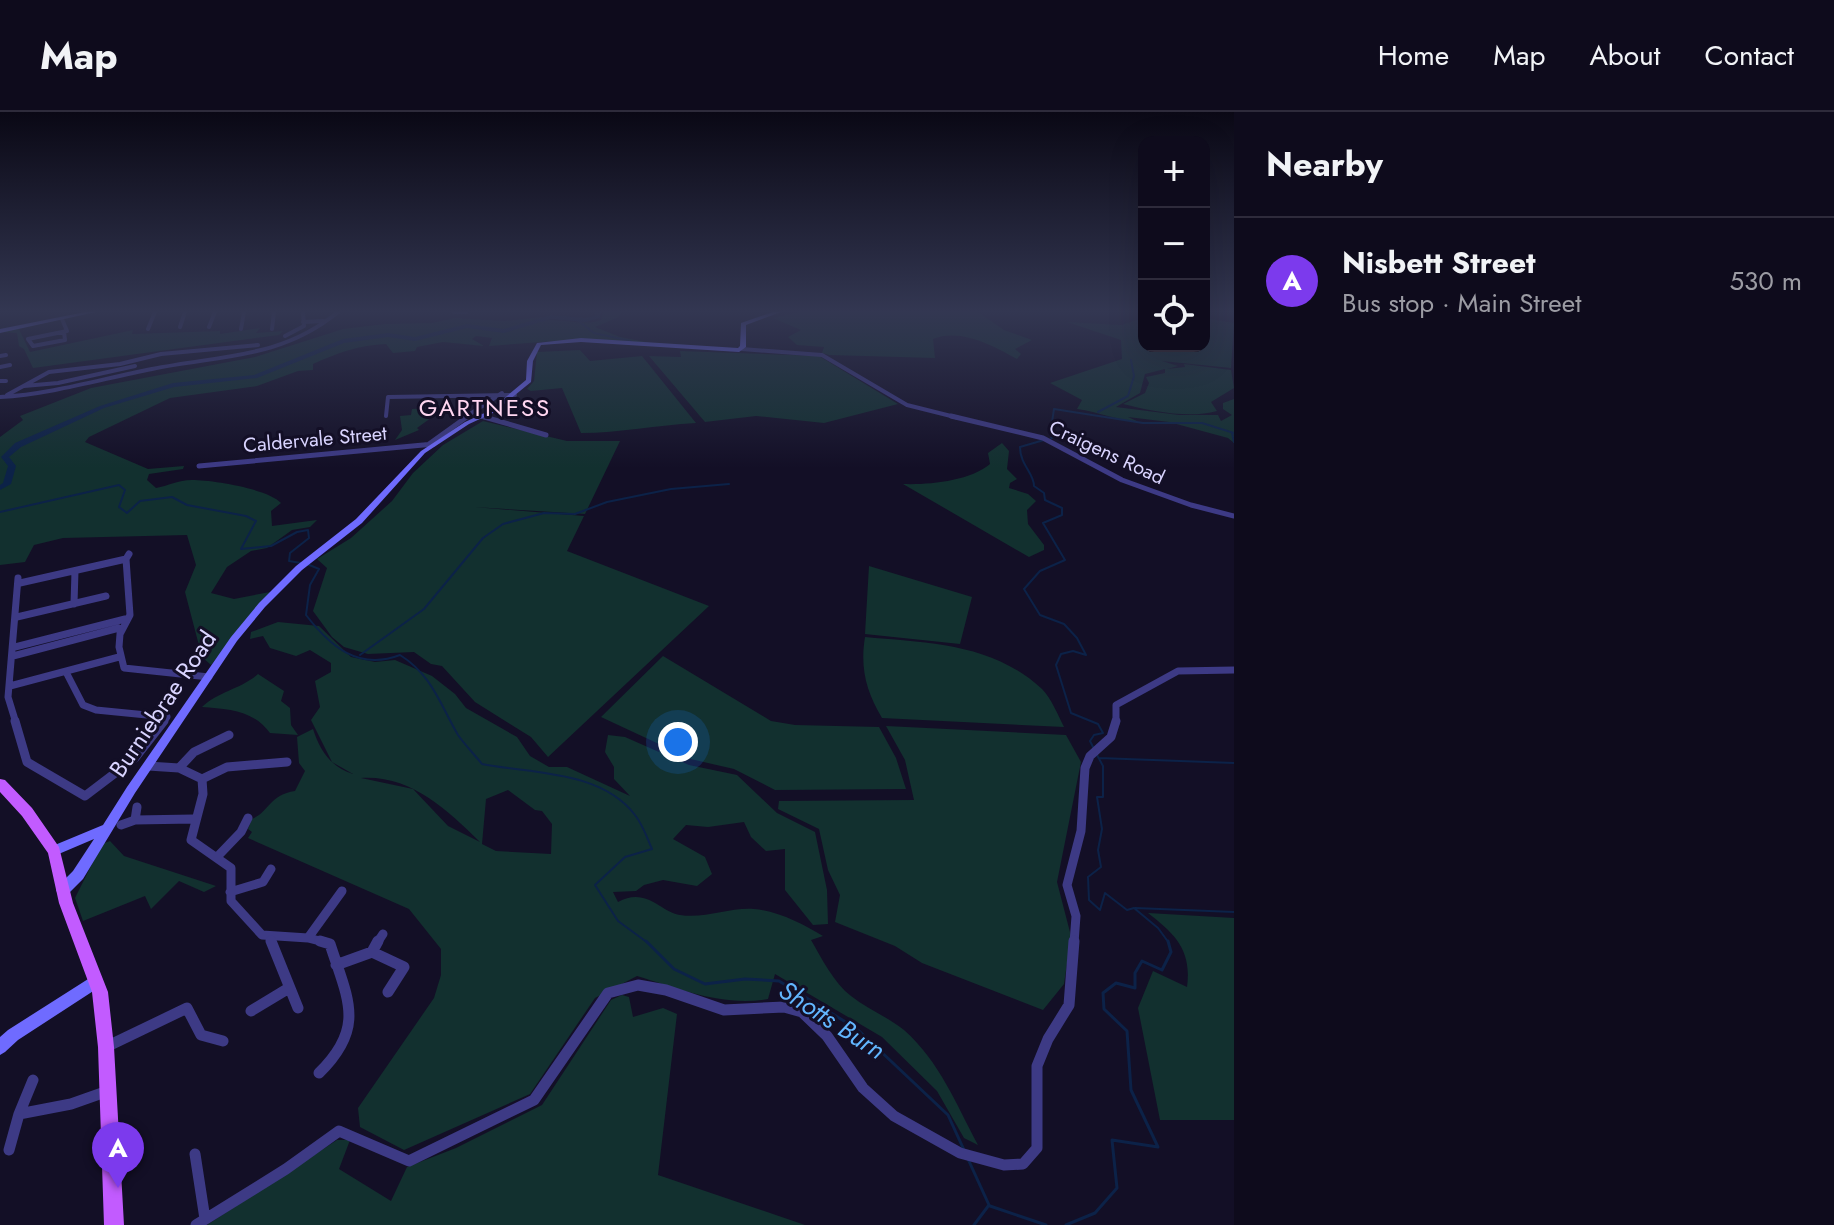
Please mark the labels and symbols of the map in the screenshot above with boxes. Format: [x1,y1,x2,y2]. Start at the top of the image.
district label: GARTNESS [419,390,551,425]
street label: Craigens Road [1044,413,1169,492]
street label: Caldervale Street [242,419,388,460]
street label: Burniebrae Road [100,623,225,784]
your location [658,722,698,762]
water label: Shotts Burn [771,971,893,1069]
pin: A [92,1122,144,1188]

